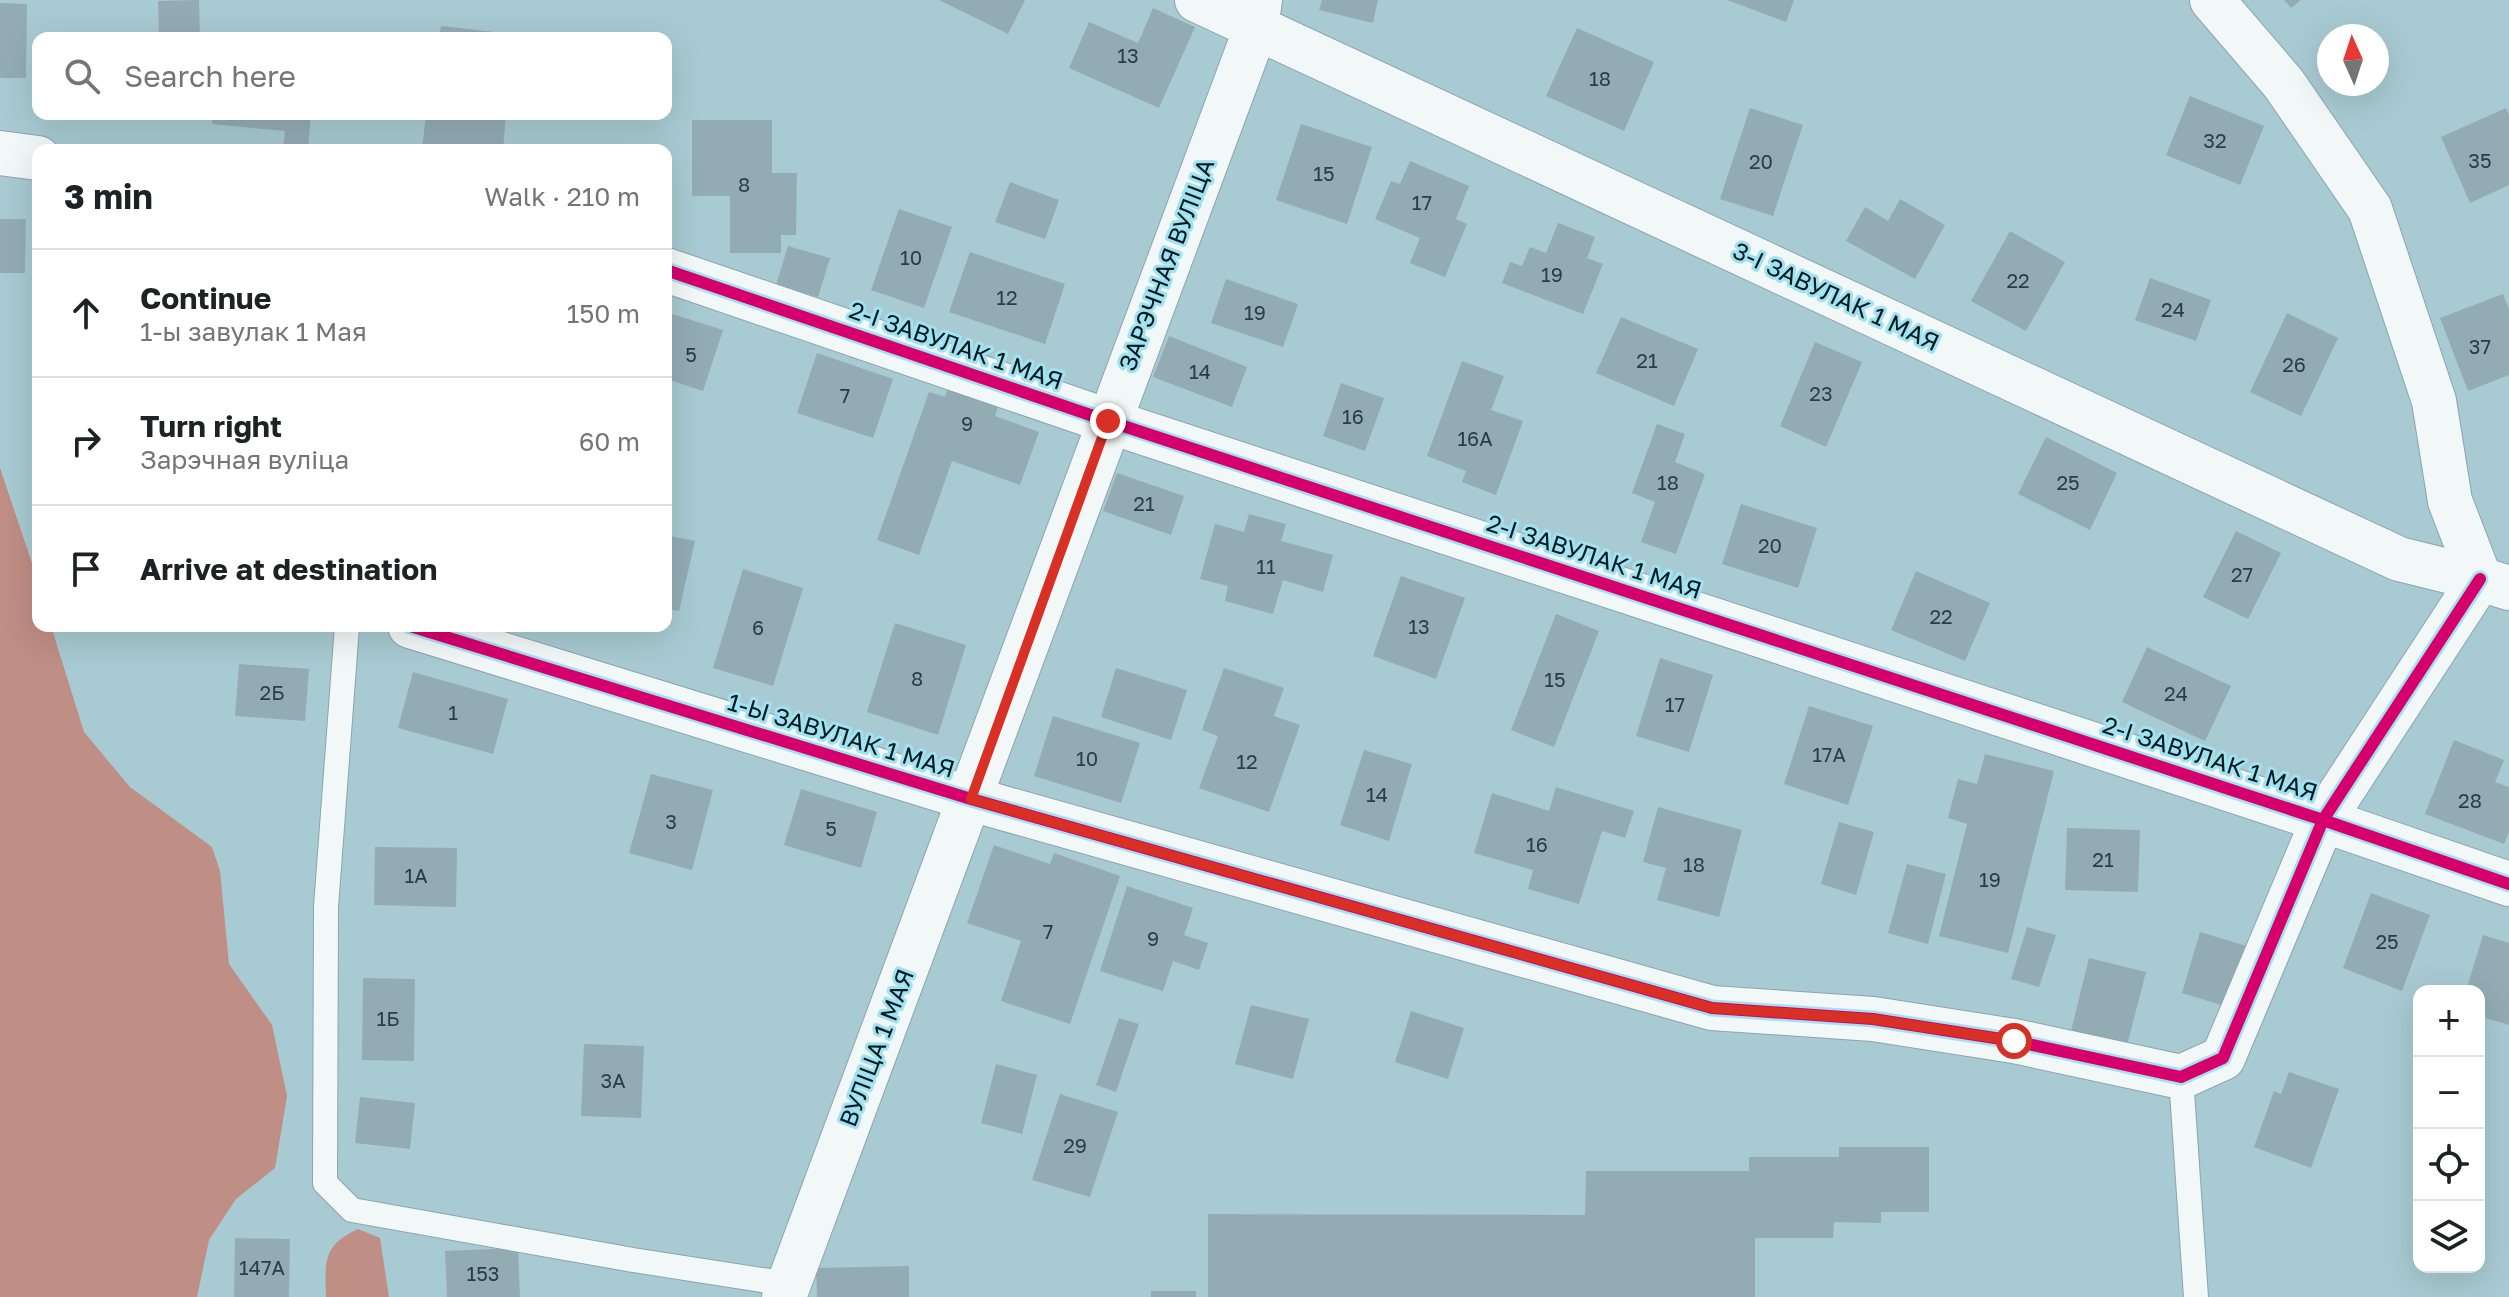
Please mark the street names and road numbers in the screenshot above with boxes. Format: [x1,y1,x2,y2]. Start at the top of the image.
street label: ЗАРЭЧНАЯ ВУЛІЦА [1112,154,1220,375]
street label: 3-І ЗАВУЛАК 1 МАЯ [1729,235,1944,356]
street label: 2-І ЗАВУЛАК 1 МАЯ [846,294,1067,395]
street label: 2-І ЗАВУЛАК 1 МАЯ [1483,507,1706,604]
street label: 1-Ы ЗАВУЛАК 1 МАЯ [725,686,958,783]
street label: 2-І ЗАВУЛАК 1 МАЯ [2099,709,2322,806]
street label: ВУЛІЦА 1 МАЯ [832,965,919,1130]

